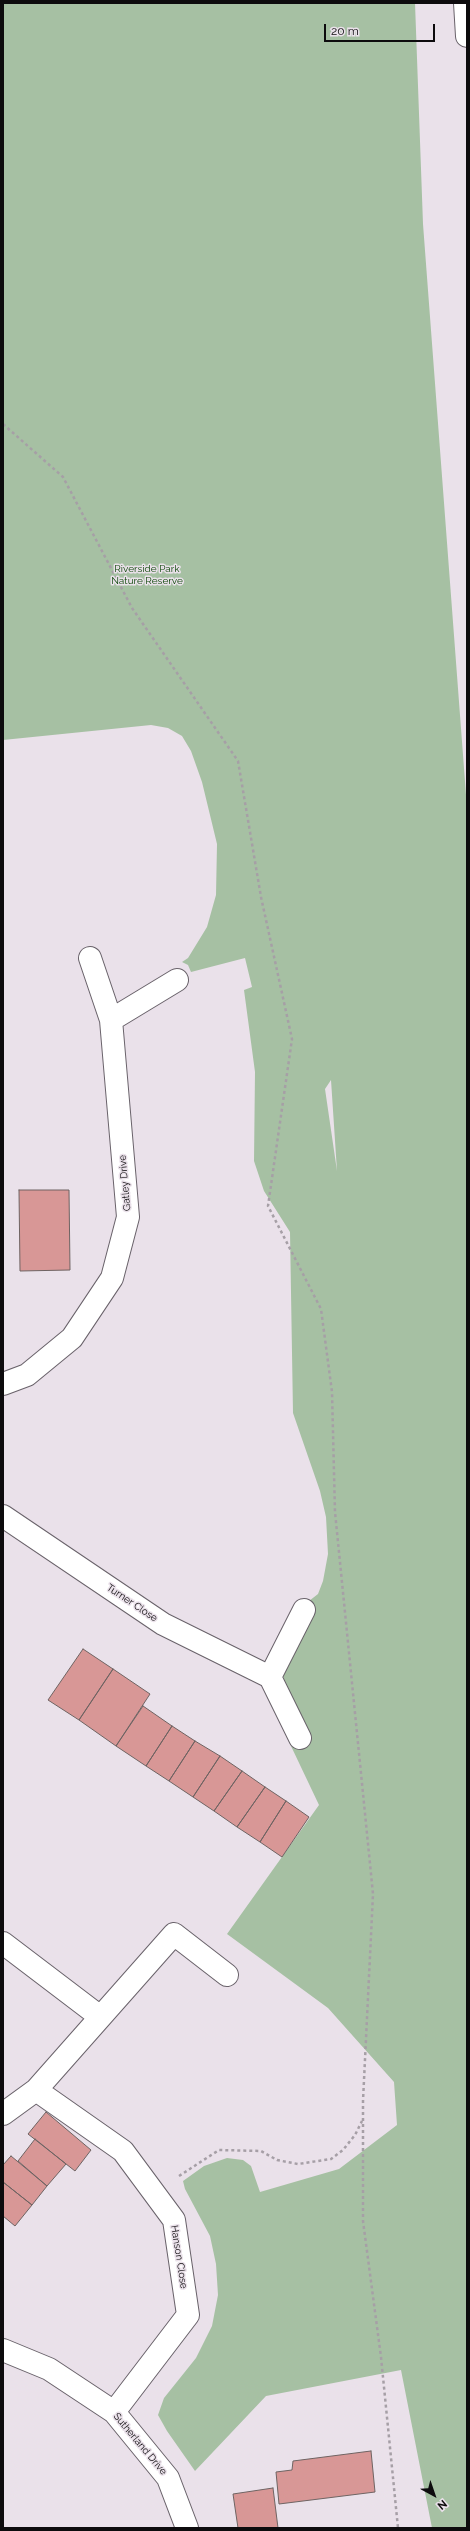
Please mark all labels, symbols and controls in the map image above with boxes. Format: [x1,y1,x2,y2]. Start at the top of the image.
scale bar [326,16,437,42]
text: 20 m [331,24,359,38]
park label: Riverside Park Nature Reserve [111,563,183,586]
street label: Gatley Drive [117,1154,133,1212]
street label: Turner Close [104,1582,160,1624]
street label: Hanson Close [168,2224,190,2290]
street label: Sutherland Drive [111,2411,169,2477]
north arrow [414,2475,454,2515]
text: N [435,2497,449,2512]

